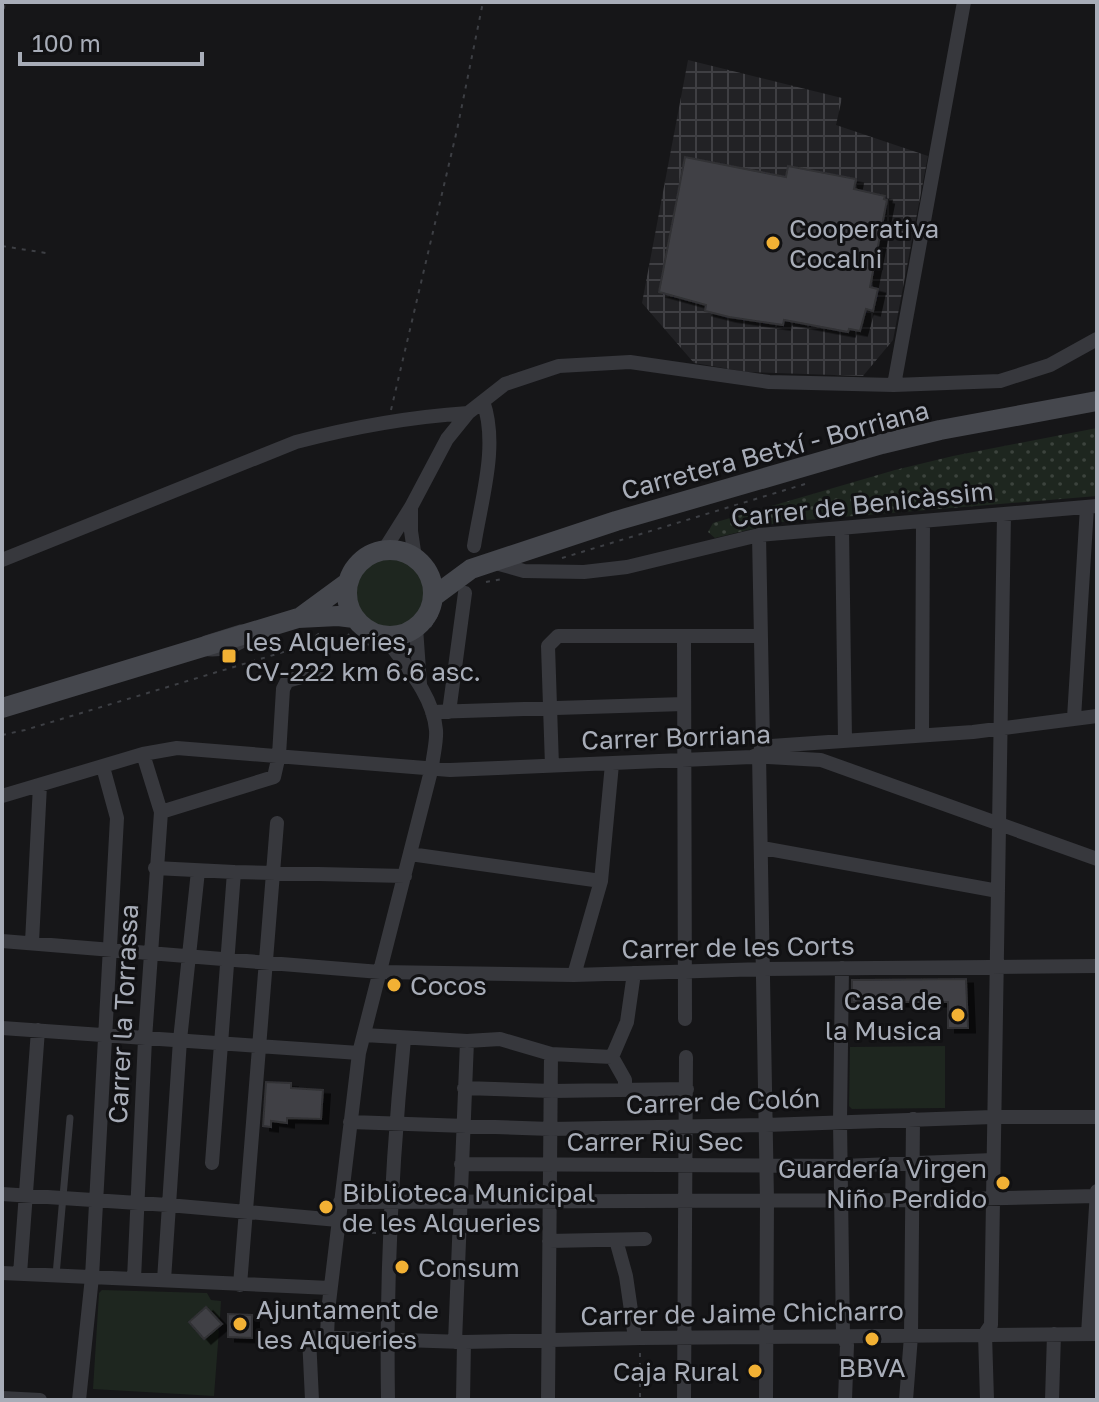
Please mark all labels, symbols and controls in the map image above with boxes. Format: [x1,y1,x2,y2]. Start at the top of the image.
scale bar [20,16,202,66]
text: 100 m [32,28,101,57]
place label: Cooperativa Cocalni [789,213,939,274]
marker: Cooperativa Cocalni [764,234,782,252]
street label: Carretera Betxí - Borriana [618,394,932,506]
street label: Carrer de Benicàssim [729,475,995,533]
place label: les Alqueries, CV-222 km 6.6 asc. [245,626,481,687]
marker: les Alqueries, CV-222 km 6.6 asc. [220,647,238,665]
street label: Carrer Borriana [581,718,771,756]
street label: Carrer la Torrassa [102,903,144,1125]
street label: Carrer de les Corts [621,929,855,965]
place label: Cocos [410,970,487,1001]
marker: Cocos [385,976,403,994]
place label: Casa de la Musica [825,985,942,1046]
marker: Casa de la Musica [949,1006,967,1024]
street label: Carrer de Colón [625,1082,821,1120]
street label: Carrer Riu Sec [567,1126,743,1157]
place label: Guardería Virgen Niño Perdido [778,1153,987,1214]
marker: Guardería Virgen Niño Perdido [994,1174,1012,1192]
place label: Biblioteca Municipal de les Alqueries [342,1177,595,1238]
marker: Biblioteca Municipal de les Alqueries [317,1198,335,1216]
place label: Consum [418,1252,520,1283]
marker: Consum [393,1258,411,1276]
place label: Ajuntament de les Alqueries [256,1294,439,1355]
street label: Carrer de Jaime Chicharro [580,1295,904,1331]
marker: Ajuntament de les Alqueries [231,1315,249,1333]
marker: BBVA [863,1330,881,1348]
place label: BBVA [839,1352,905,1383]
place label: Caja Rural [613,1356,739,1387]
marker: Caja Rural [746,1362,764,1380]

